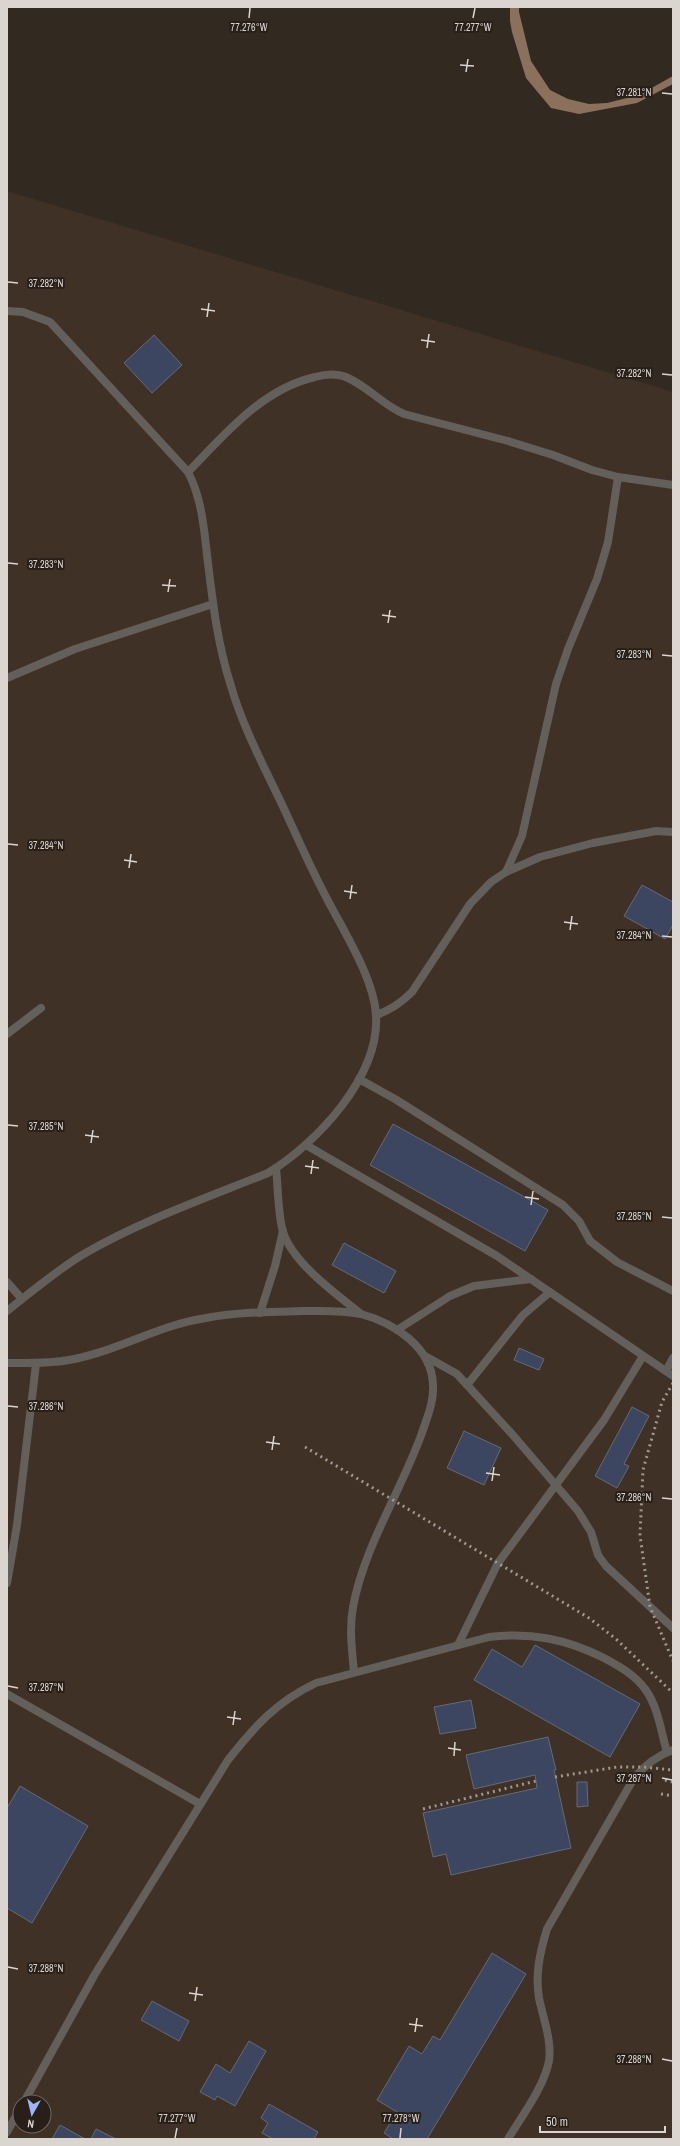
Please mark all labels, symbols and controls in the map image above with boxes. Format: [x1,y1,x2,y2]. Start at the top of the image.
text: 77.276°W [231,21,268,34]
text: 77.277°W [455,21,492,34]
text: 37.281°N [617,86,652,99]
text: 37.282°N [29,277,64,290]
text: 37.282°N [617,367,652,380]
text: 37.283°N [29,558,64,571]
text: 37.283°N [617,648,652,661]
text: 37.284°N [29,839,64,852]
text: 37.284°N [617,929,652,942]
text: 37.285°N [29,1120,64,1133]
text: 37.285°N [617,1210,652,1223]
text: 37.286°N [29,1400,64,1413]
text: 37.286°N [617,1491,652,1504]
text: 37.287°N [29,1681,64,1694]
text: 37.287°N [617,1772,652,1785]
text: 37.288°N [29,1962,64,1975]
text: 37.288°N [617,2053,652,2066]
north arrow [12,2094,52,2134]
scale bar [540,2108,665,2134]
text: 77.277°W [159,2112,196,2125]
text: 77.278°W [383,2112,420,2125]
text: 50 m [546,2114,568,2130]
text: N [26,2117,35,2131]

